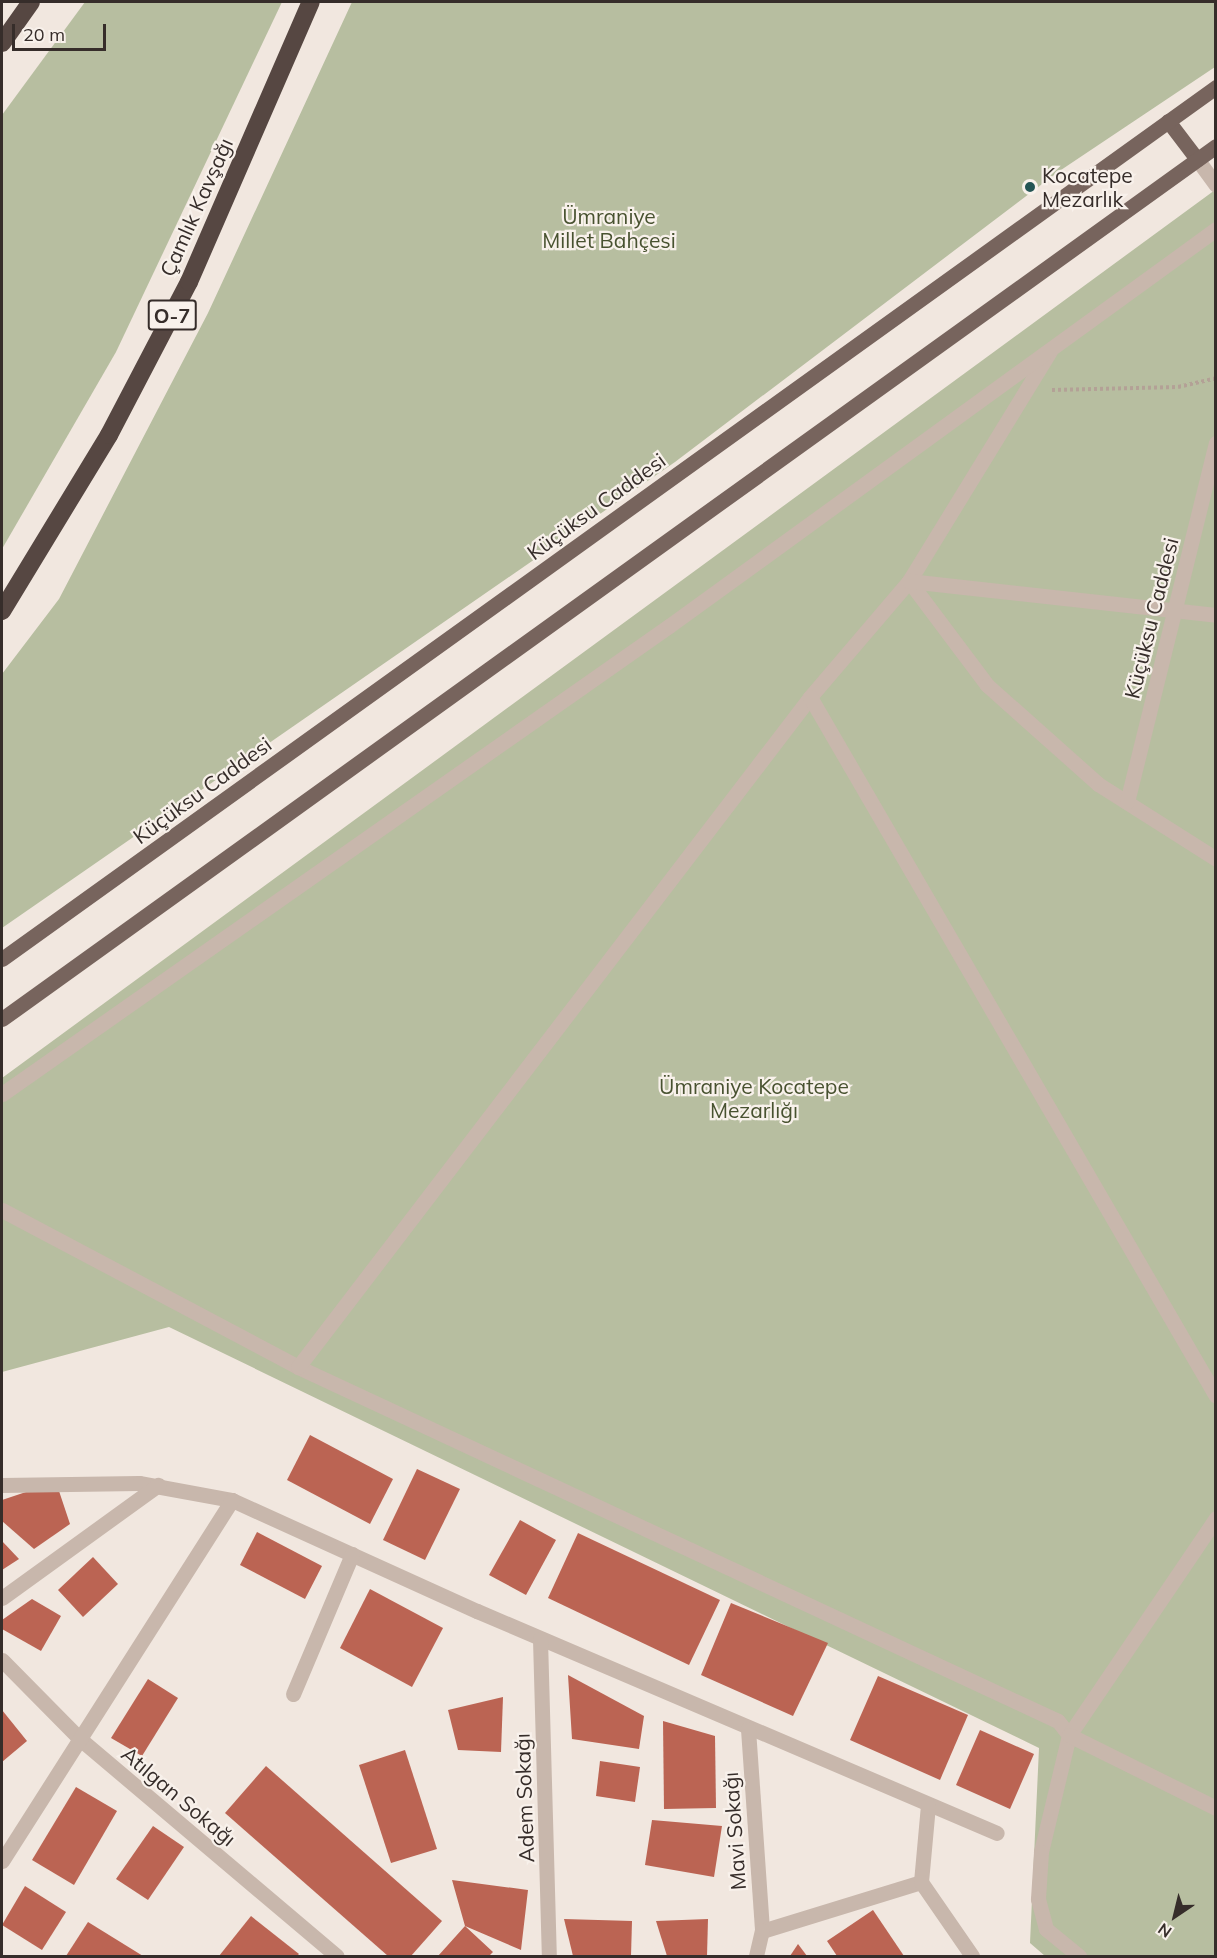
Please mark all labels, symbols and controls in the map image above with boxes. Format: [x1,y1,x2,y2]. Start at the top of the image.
scale bar [15,12,110,50]
text: 20 m [23,23,65,46]
street label: Çamlık Kavşağı [154,134,238,280]
place label: Kocatepe Mezarlık [1042,162,1133,212]
marker: Kocatepe Mezarlık [1023,180,1037,194]
park label: Ümraniye Millet Bahçesi [542,203,676,253]
road number: O-7 [146,298,198,332]
street label: Küçüksu Caddesi [522,447,670,565]
street label: Küçüksu Caddesi [1119,535,1183,701]
street label: Küçüksu Caddesi [128,731,276,849]
park label: Ümraniye Kocatepe Mezarlığı [659,1073,849,1123]
street label: Adem Sokağı [509,1733,539,1863]
street label: Atılgan Sokağı [117,1741,241,1851]
street label: Mavi Sokağı [717,1771,751,1891]
north arrow [1145,1886,1205,1946]
text: N [1154,1919,1175,1942]

